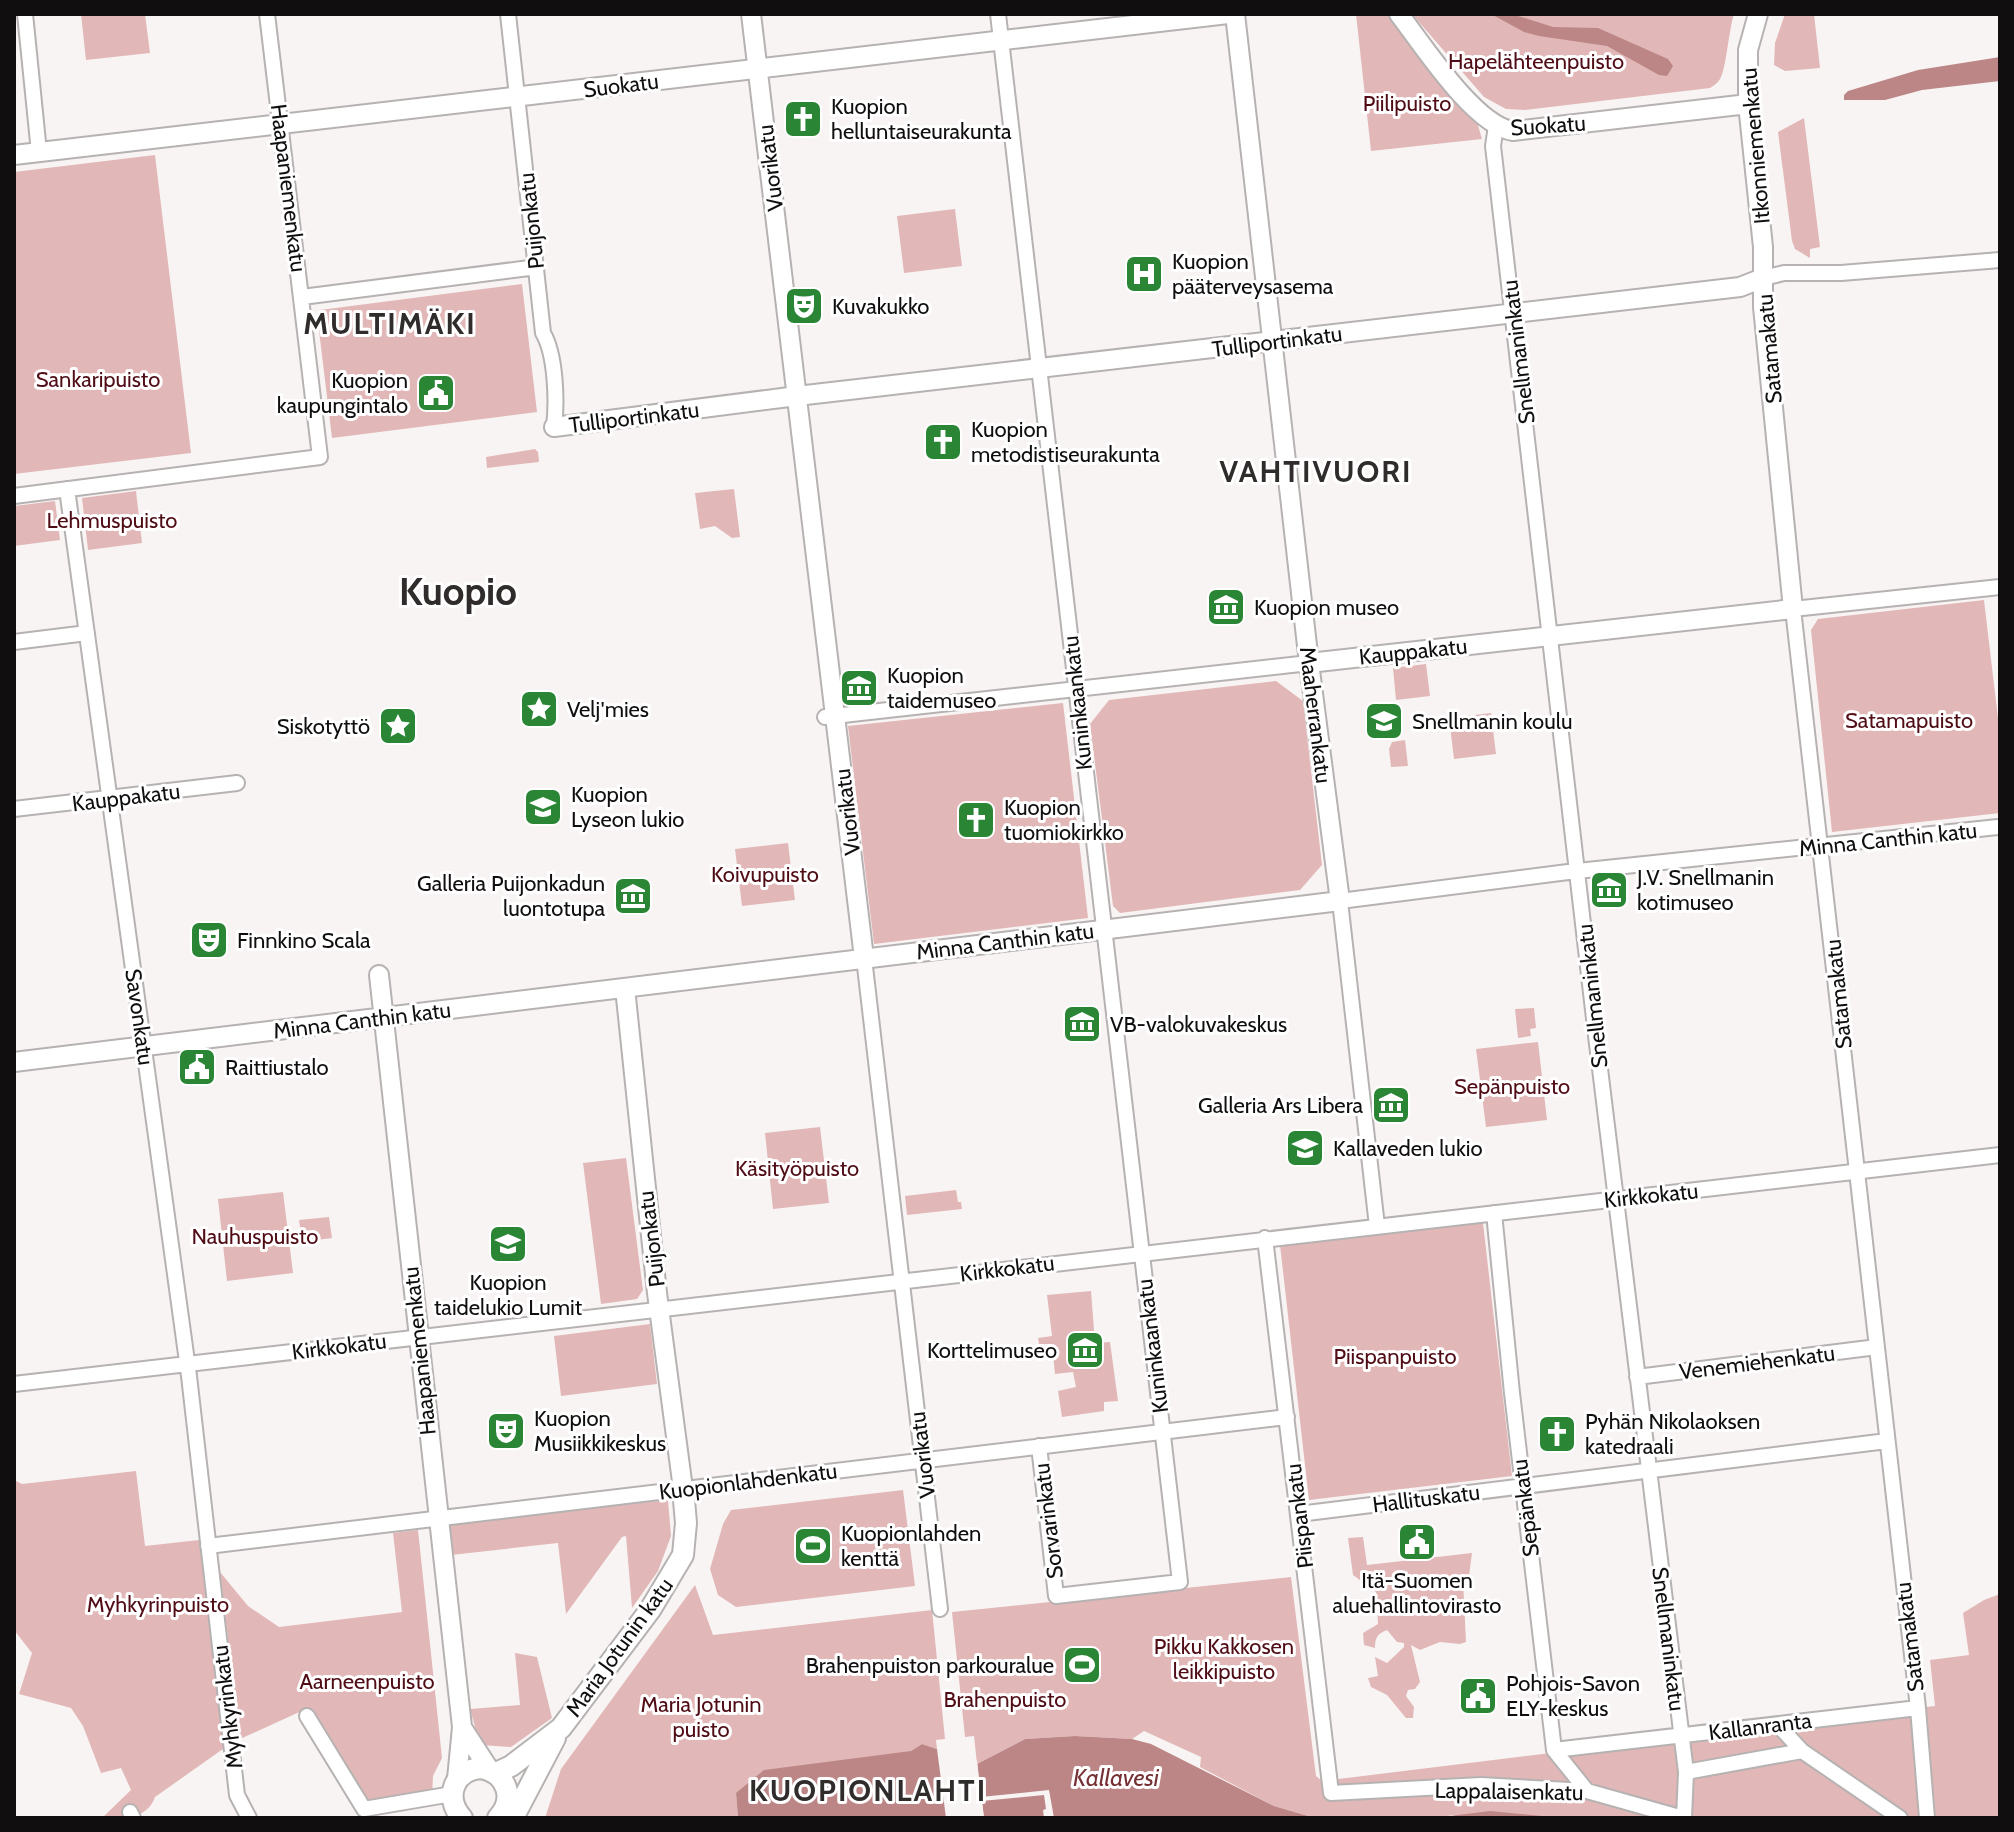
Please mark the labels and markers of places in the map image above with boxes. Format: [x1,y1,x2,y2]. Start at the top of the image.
place label: Kuopion helluntaiseurakunta [831,93,1012,145]
church icon: Kuopion helluntaiseurakunta [782,98,824,140]
place label: Kuopion pääterveysasema [1172,248,1334,300]
hospital icon: Kuopion pääterveysasema [1123,253,1165,295]
theatre icon: Kuvakukko [783,285,825,327]
place label: Kuvakukko [832,293,929,320]
place label: Kuopion kaupungintalo [277,367,408,419]
public building icon: Kuopion kaupungintalo [415,372,457,414]
place label: Kuopion metodistiseurakunta [971,416,1160,468]
church icon: Kuopion metodistiseurakunta [922,421,964,463]
museum icon: Kuopion museo [1205,586,1247,628]
place label: Kuopion museo [1254,594,1399,621]
place label: Kuopion taidemuseo [887,662,996,714]
museum icon: Kuopion taidemuseo [838,667,880,709]
place icon: Velj'mies [518,688,560,730]
place label: Velj'mies [567,696,649,723]
school or university icon: Snellmanin koulu [1363,700,1405,742]
place icon: Siskotyttö [377,705,419,747]
place label: Snellmanin koulu [1412,708,1572,735]
place label: Siskotyttö [277,713,370,740]
place label: Kuopion Lyseon lukio [571,781,684,833]
school or university icon: Kuopion Lyseon lukio [522,786,564,828]
place label: Kuopion tuomiokirkko [1004,794,1124,846]
church icon: Kuopion tuomiokirkko [955,799,997,841]
place label: J.V. Snellmanin kotimuseo [1636,864,1774,916]
museum icon: J.V. Snellmanin kotimuseo [1588,869,1630,911]
place label: Galleria Puijonkadun luontotupa [417,870,605,922]
museum icon: Galleria Puijonkadun luontotupa [612,875,654,917]
theatre icon: Finnkino Scala [188,919,230,961]
place label: Finnkino Scala [237,927,371,954]
museum icon: VB-valokuvakeskus [1061,1003,1103,1045]
place label: VB-valokuvakeskus [1110,1011,1287,1038]
public building icon: Raittiustalo [176,1046,218,1088]
place label: Raittiustalo [225,1054,329,1081]
museum icon: Galleria Ars Libera [1370,1084,1412,1126]
place label: Galleria Ars Libera [1198,1092,1363,1119]
school or university icon: Kallaveden lukio [1284,1127,1326,1169]
place label: Kallaveden lukio [1333,1135,1483,1162]
school or university icon: Kuopion taidelukio Lumit [487,1223,529,1265]
place label: Kuopion taidelukio Lumit [434,1269,583,1321]
museum icon: Korttelimuseo [1064,1329,1106,1371]
place label: Korttelimuseo [927,1337,1057,1364]
place label: Kuopion Musiikkikeskus [534,1405,666,1457]
place label: Pyhän Nikolaoksen katedraali [1585,1408,1760,1460]
theatre icon: Kuopion Musiikkikeskus [485,1410,527,1452]
church icon: Pyhän Nikolaoksen katedraali [1536,1413,1578,1455]
place label: Kuopionlahden kenttä [841,1520,981,1572]
public building icon: Itä-Suomen aluehallintovirasto [1396,1521,1438,1563]
sports icon: Kuopionlahden kenttä [792,1525,834,1567]
place label: Itä-Suomen aluehallintovirasto [1333,1567,1501,1619]
sports icon: Brahenpuiston parkouralue [1061,1644,1103,1686]
place label: Brahenpuiston parkouralue [806,1652,1054,1679]
place label: Pohjois-Savon ELY-keskus [1506,1670,1640,1722]
public building icon: Pohjois-Savon ELY-keskus [1457,1675,1499,1717]

